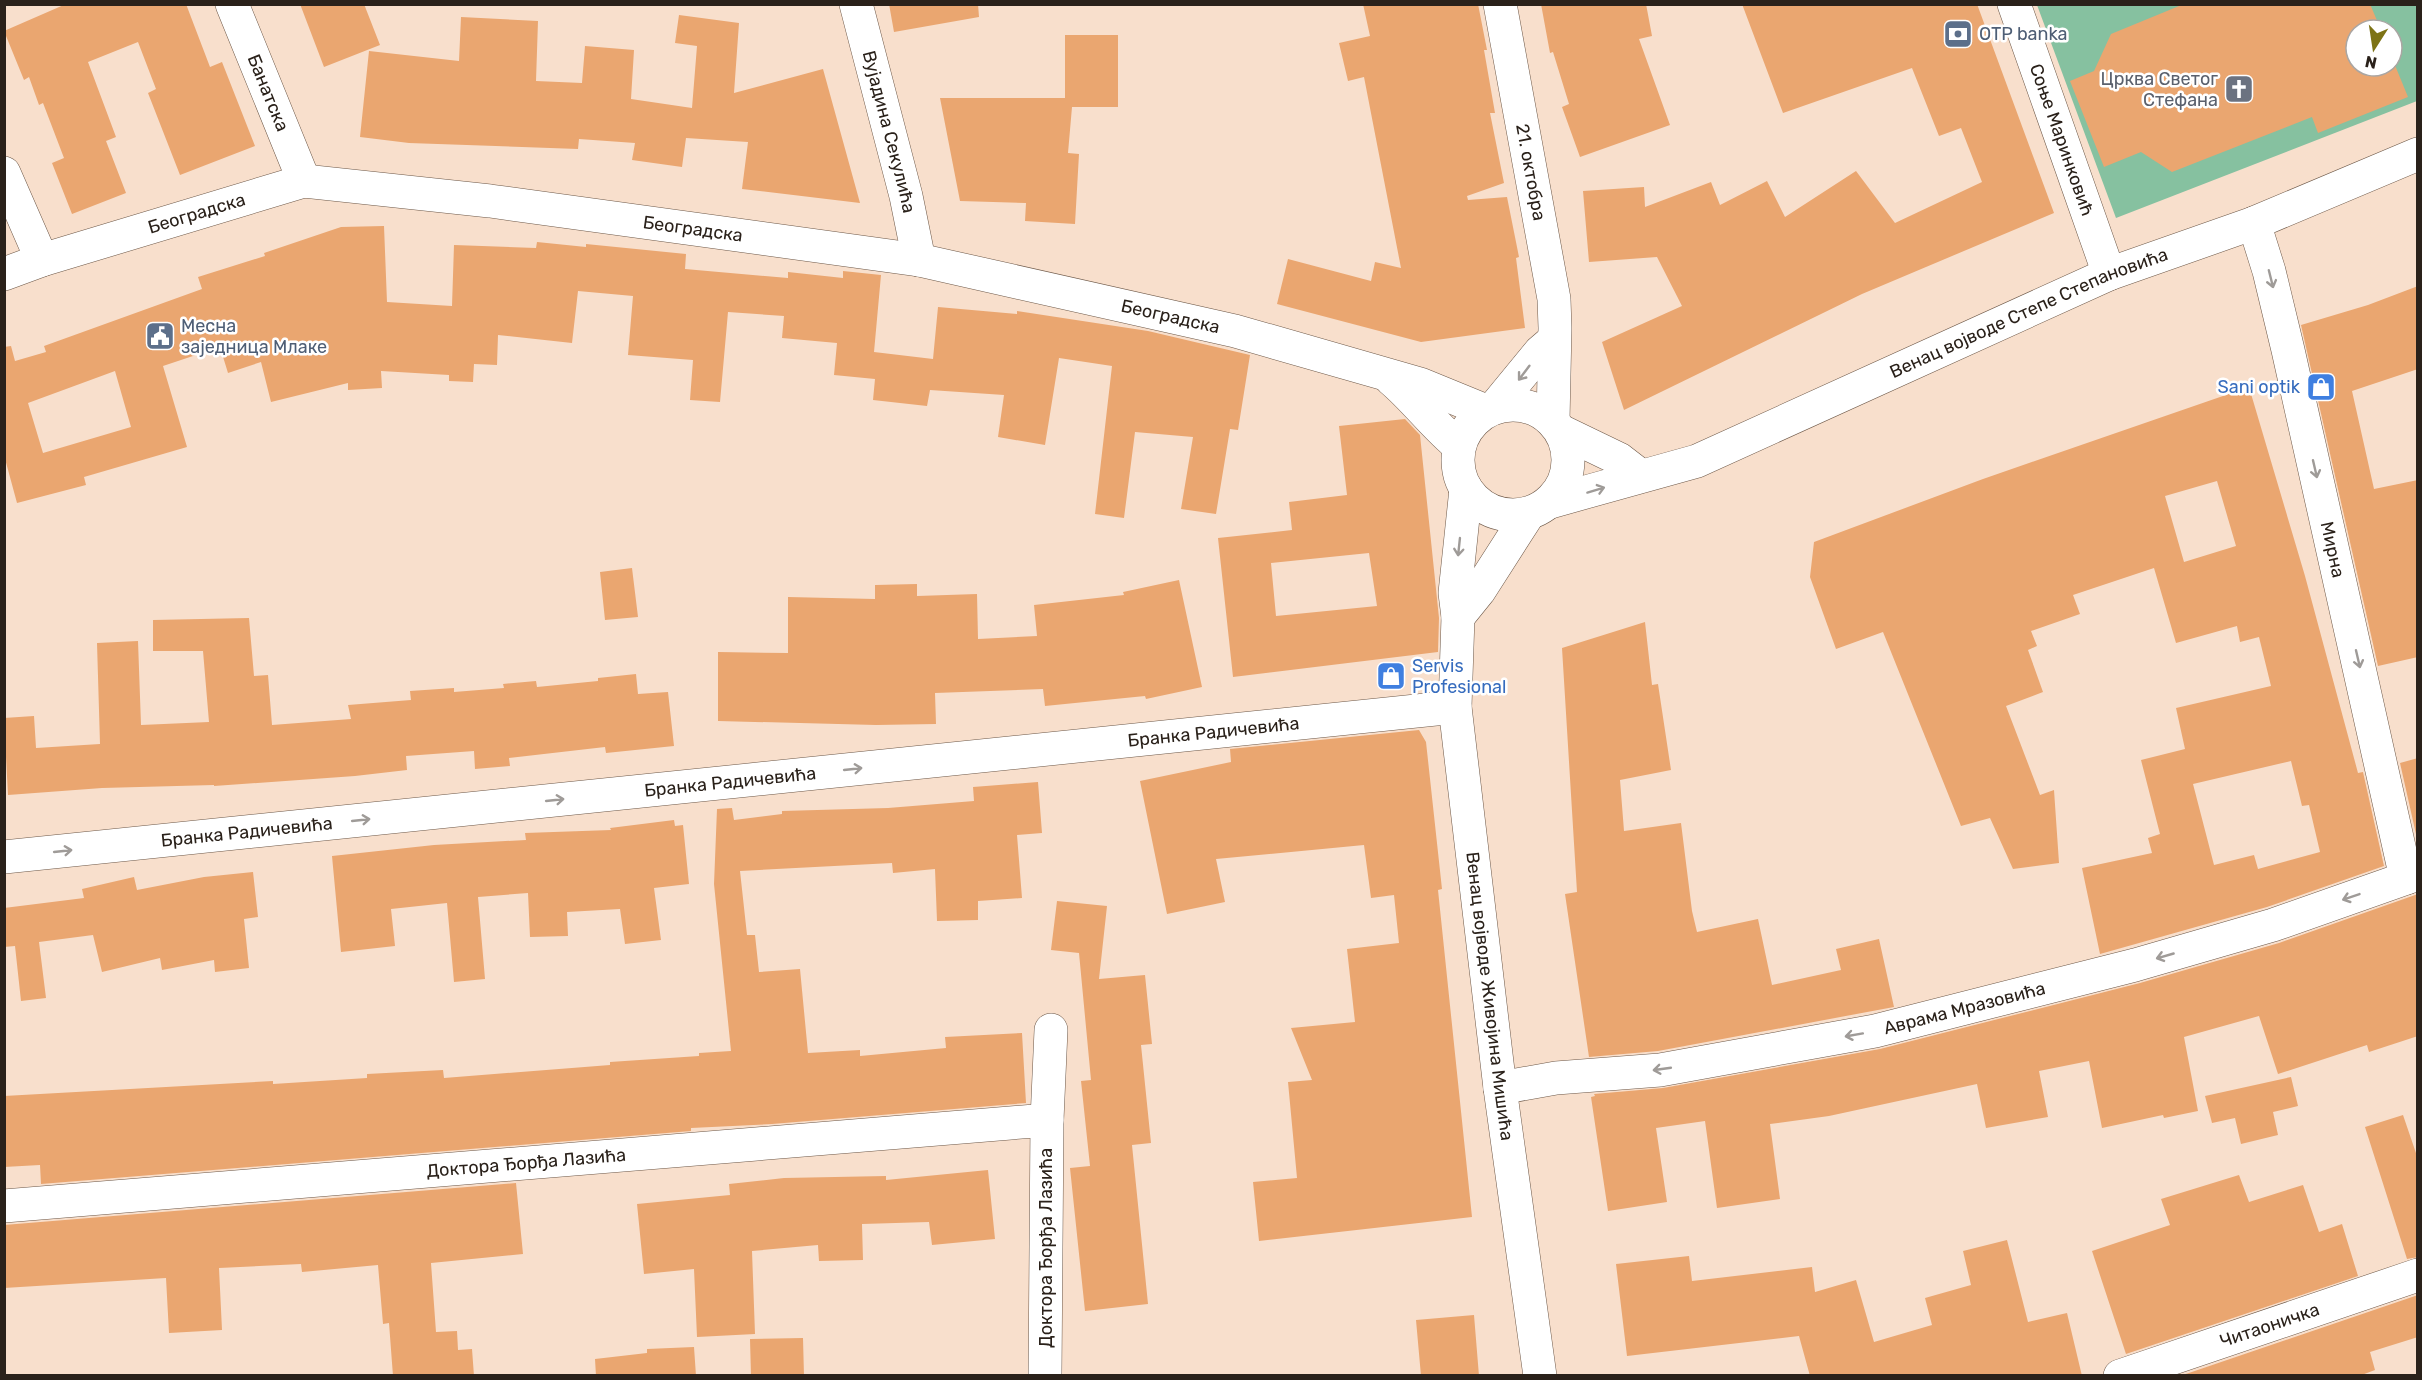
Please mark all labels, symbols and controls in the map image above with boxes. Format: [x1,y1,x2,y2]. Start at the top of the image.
bank icon: OTP banka [1942,18,1974,50]
north arrow [2344,18,2404,78]
place label: OTP banka [1979,23,2068,45]
street label: Вујадина Секулића [858,48,920,215]
street label: Банатска [243,51,294,135]
text: N [2363,52,2379,73]
street label: Соње Маринковић [2025,61,2099,219]
place label: Црква Светог Стефана [2101,68,2218,111]
church icon: Црква Светог Стефана [2223,73,2255,105]
street label: 21. октобра [1511,122,1550,222]
street label: Београдска [145,188,248,238]
street label: Београдска [641,211,744,247]
street label: Венац војводе Степе Степановића [1886,243,2171,383]
one-way arrow [2265,269,2277,288]
street label: Београдска [1119,295,1222,338]
place label: Месна заједница Млаке [181,315,327,358]
public building icon: Месна заједница Млаке [144,320,176,352]
one-way arrow [1517,365,1530,381]
shop icon: Sani optik [2305,371,2337,403]
place label: Sani optik [2218,376,2301,398]
one-way arrow [2310,459,2321,478]
one-way arrow [1586,484,1605,495]
street label: Мирна [2316,519,2350,580]
one-way arrow [1453,537,1464,556]
one-way arrow [2352,649,2364,668]
place label: Servis Profesional [1412,655,1506,698]
shop icon: Servis Profesional [1375,660,1407,692]
street label: Бранка Радичевића [1127,712,1301,752]
street label: Бранка Радичевића [643,762,817,802]
one-way arrow [843,763,863,774]
one-way arrow [545,794,565,805]
street label: Бранка Радичевића [160,812,334,852]
one-way arrow [351,814,371,825]
one-way arrow [52,845,72,856]
street label: Венац војводе Живојина Мишића [1461,850,1518,1142]
one-way arrow [2342,893,2360,904]
one-way arrow [2156,951,2175,962]
street label: Аврама Мразовића [1881,977,2048,1039]
one-way arrow [1844,1030,1864,1041]
one-way arrow [1652,1063,1672,1074]
street label: Доктора Ђорђа Лазића [426,1144,627,1182]
street label: Доктора Ђорђа Лазића [1035,1148,1057,1348]
street label: Читаоничка [2217,1298,2322,1352]

